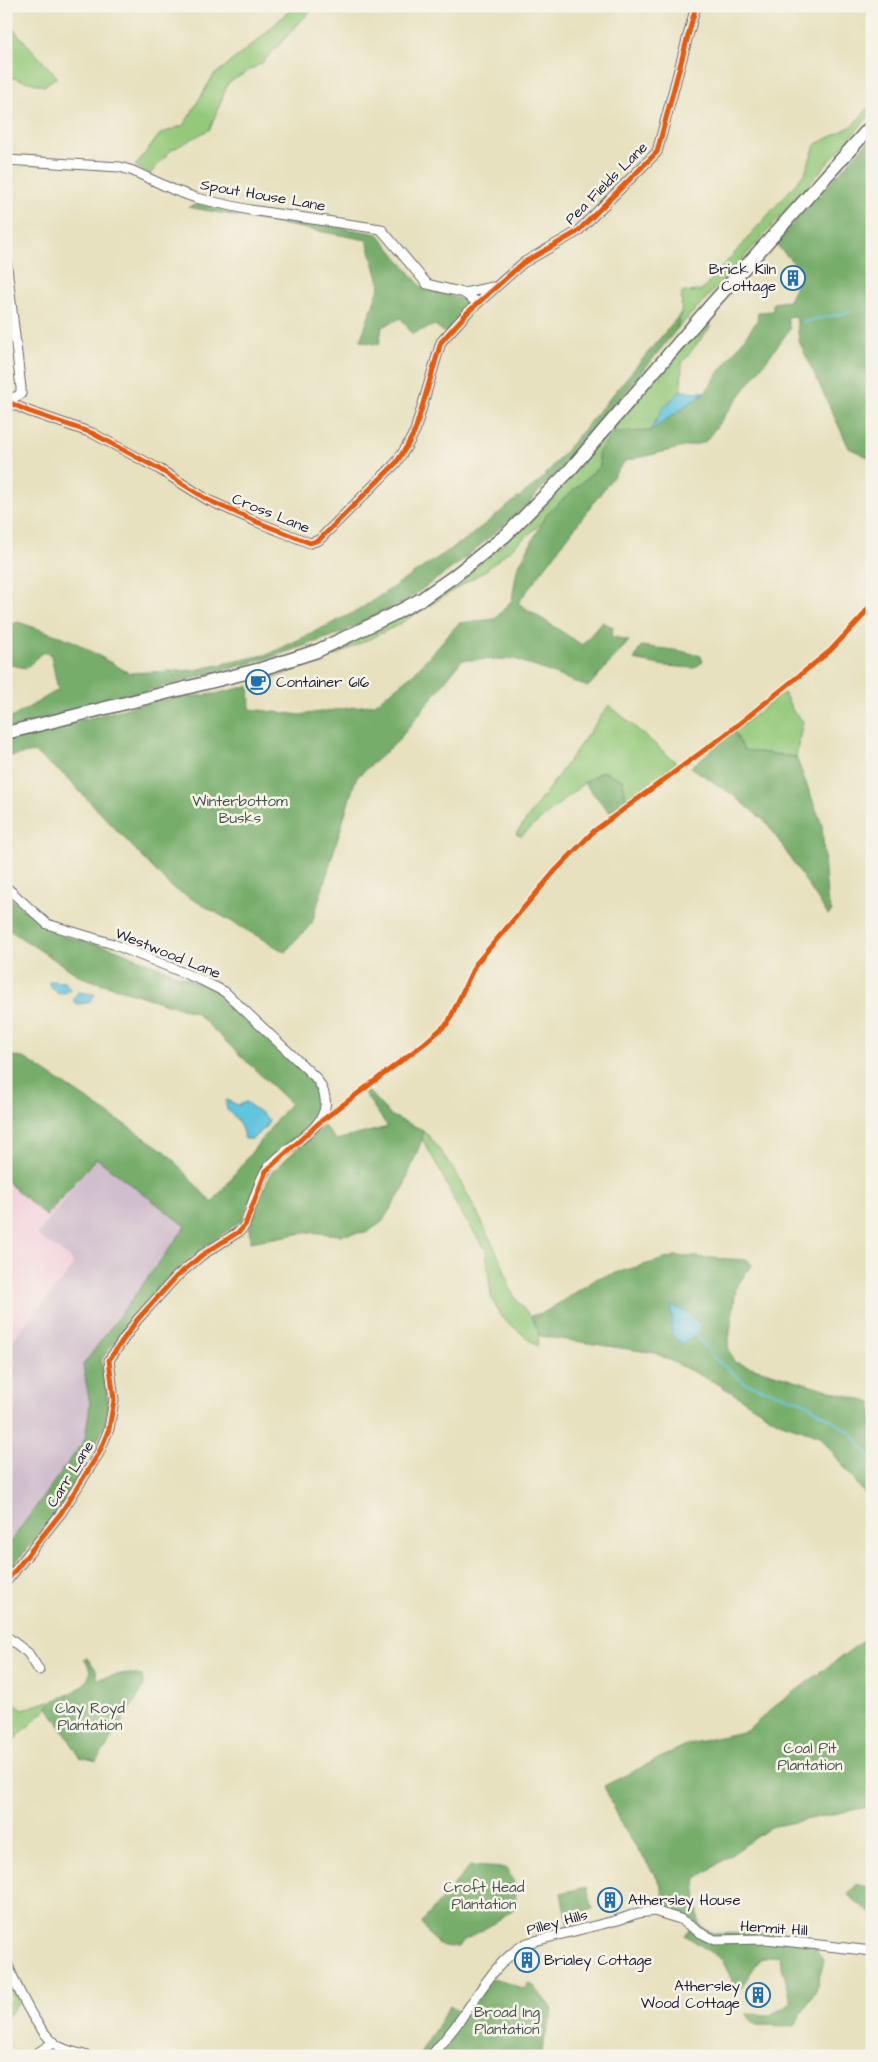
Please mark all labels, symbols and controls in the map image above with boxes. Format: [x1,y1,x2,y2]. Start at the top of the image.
street label: Pea Fields Lane [560,137,652,229]
street label: Spout House Lane [199,174,327,217]
place label: Brick Kiln Cottage [709,259,776,298]
building icon: Brick Kiln Cottage [780,265,806,291]
street label: Cross Lane [229,488,313,539]
cafe icon: Container 616 [245,669,271,695]
place label: Container 616 [276,672,370,693]
park label: Winterbottom Busks [192,791,288,829]
street label: Westwood Lane [112,923,224,984]
street label: Carr Lane [42,1437,99,1511]
park label: Clay Royd Plantation [55,1698,125,1736]
park label: Coal Pit Plantation [777,1738,843,1776]
park label: Croft Head Plantation [444,1877,525,1915]
building icon: Athersley House [597,1887,623,1913]
place label: Athersley House [628,1890,741,1912]
street label: Pilley Hills [524,1904,591,1942]
street label: Hermit Hill [740,1916,808,1941]
building icon: Brialey Cottage [514,1947,540,1973]
place label: Brialey Cottage [544,1950,652,1972]
place label: Athersley Wood Cottage [641,1976,740,2015]
building icon: Athersley Wood Cottage [745,1982,771,2008]
park label: Broad Ing Plantation [474,2002,540,2040]

